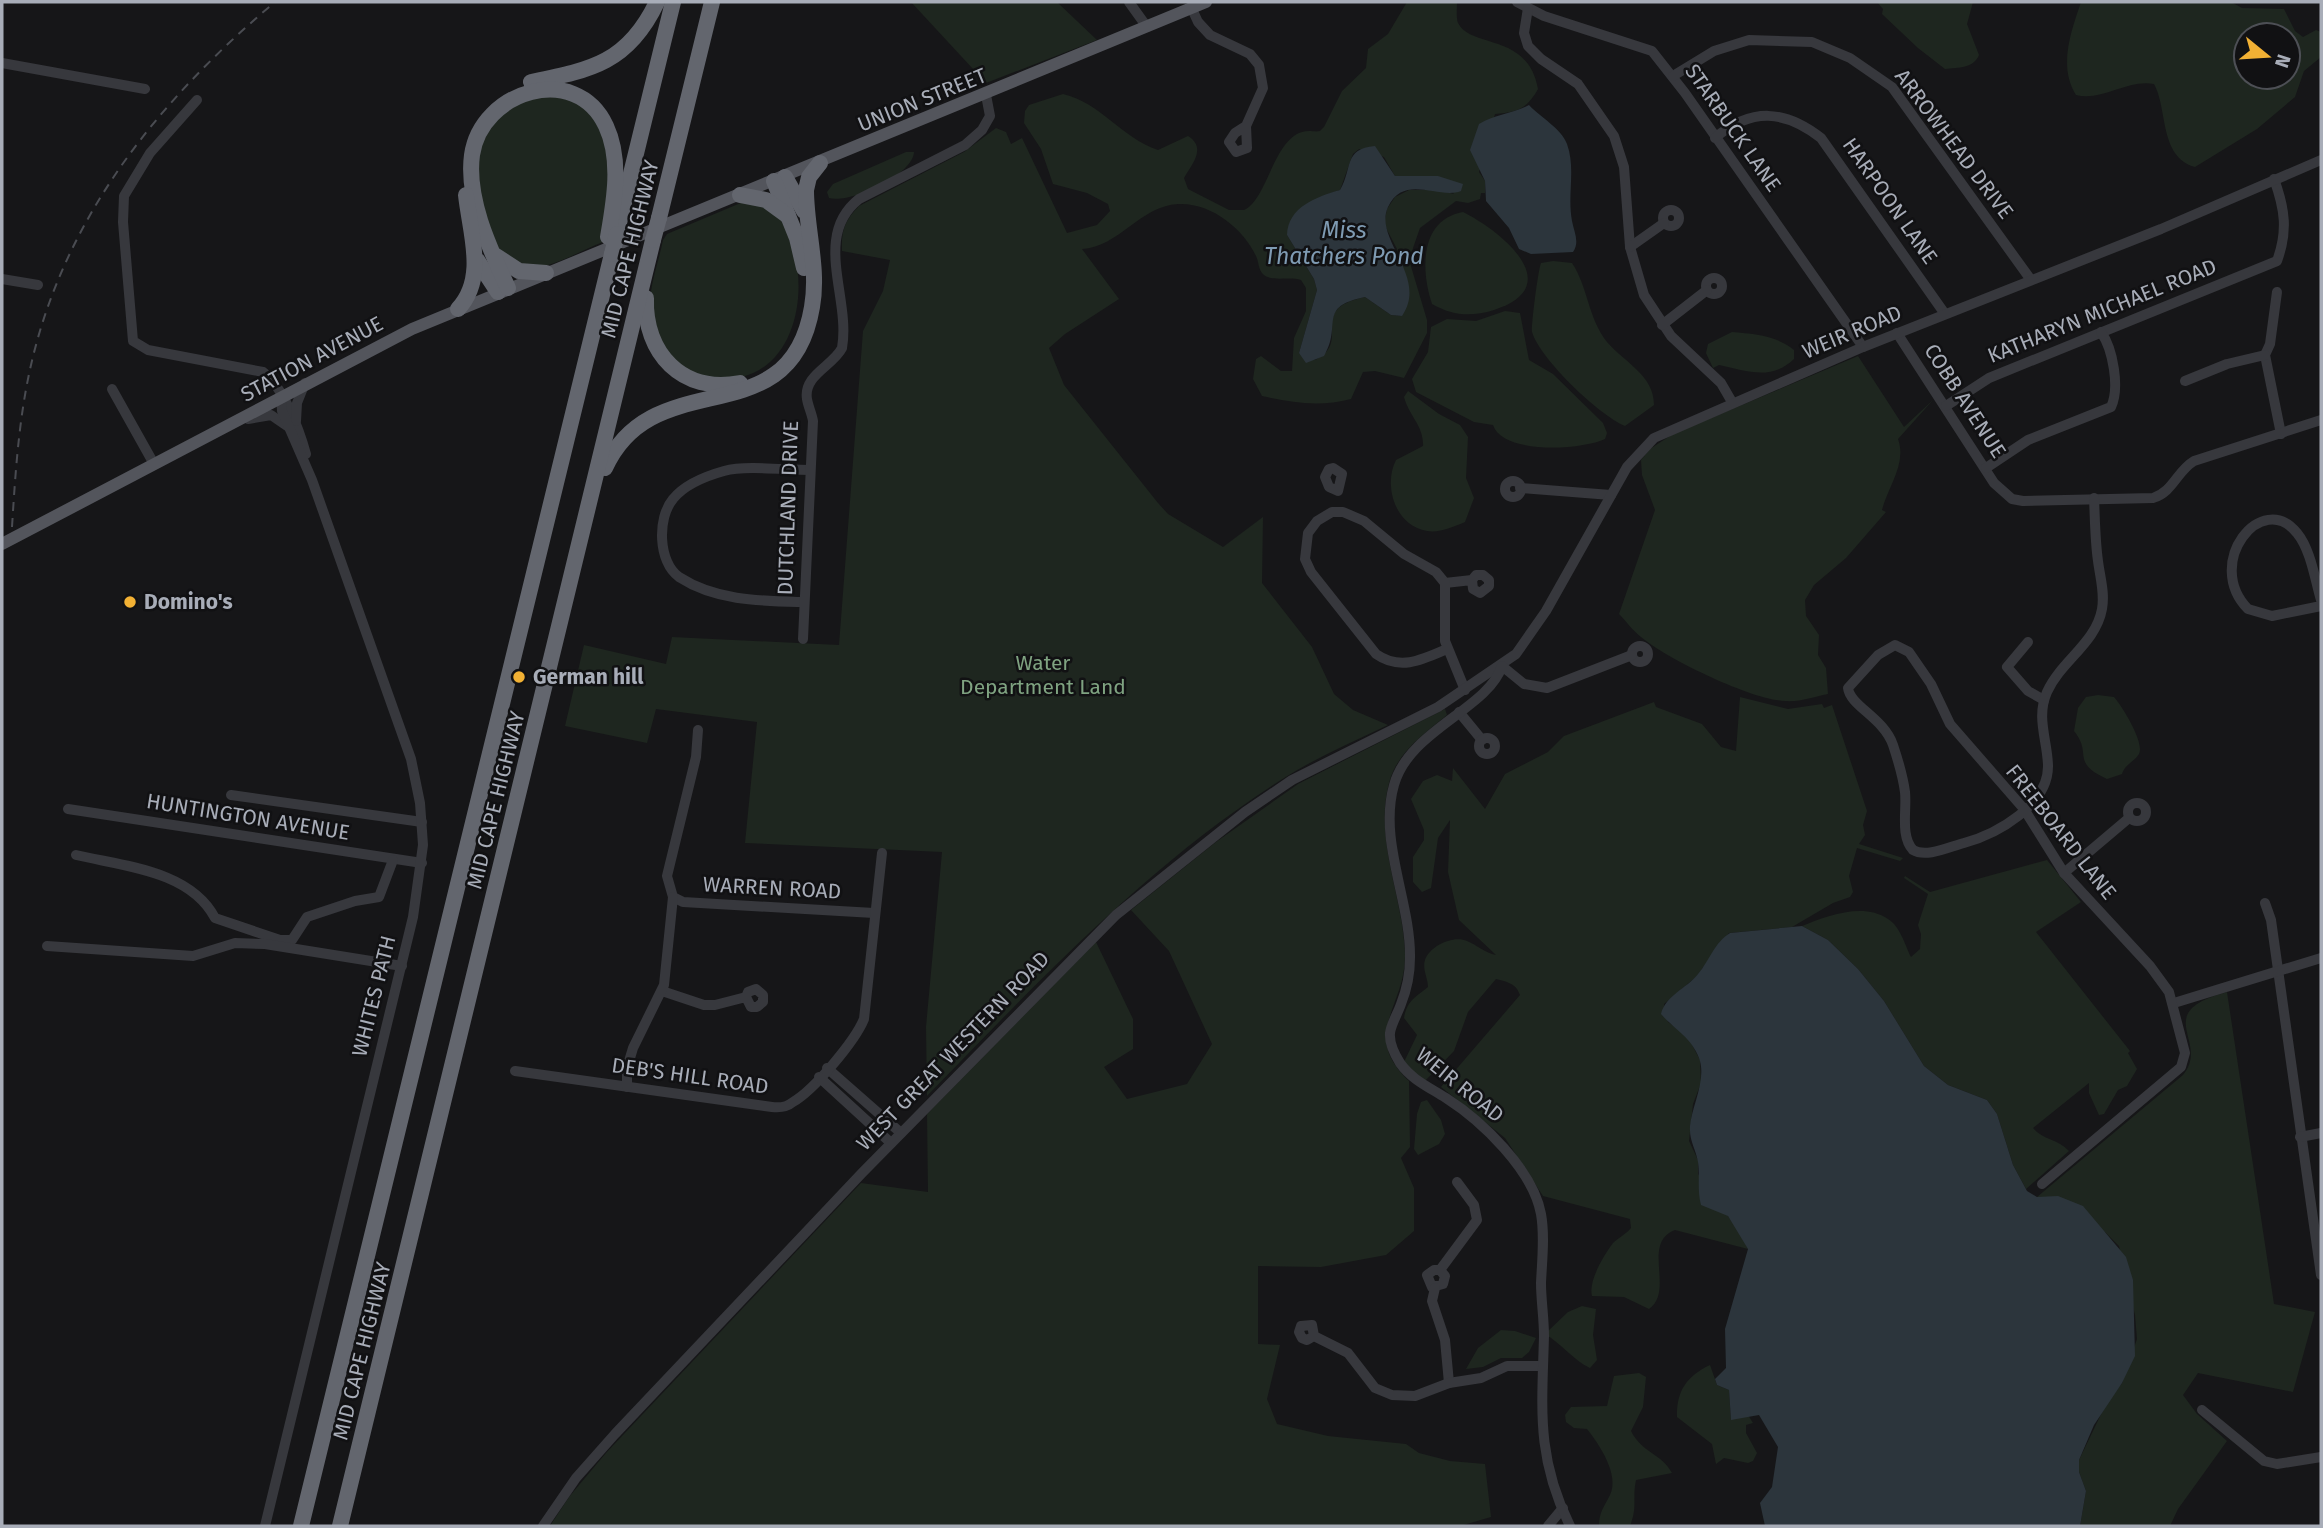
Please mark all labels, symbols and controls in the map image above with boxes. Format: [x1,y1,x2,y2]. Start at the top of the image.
north arrow [2232,21,2302,91]
text: N [2270,52,2296,71]
street label: STARBUCK LANE [1679,59,1787,197]
street label: UNION STREET [854,62,990,138]
street label: ARROWHEAD DRIVE [1889,64,2019,224]
street label: HARPOON LANE [1837,133,1943,269]
street label: MID CAPE HIGHWAY [595,157,665,341]
water label: Miss Thatchers Pond [1264,216,1424,270]
street label: KATHARYN MICHAEL ROAD [1984,253,2220,369]
street label: WEIR ROAD [1798,299,1906,365]
street label: STATION AVENUE [236,311,388,407]
street label: COBB AVENUE [1918,339,2012,463]
street label: DUTCHLAND DRIVE [772,420,804,596]
place label: Domino's [144,589,233,615]
marker: Domino's [122,594,138,610]
park label: Water Department Land [960,650,1126,700]
place label: German hill [533,664,644,690]
marker: German hill [511,669,527,685]
street label: MID CAPE HIGHWAY [461,708,531,892]
street label: FREEBOARD LANE [2000,759,2122,905]
street label: HUNTINGTON AVENUE [144,788,352,846]
street label: WARREN ROAD [702,871,842,905]
street label: WHITES PATH [346,933,402,1059]
street label: WEST GREAT WESTERN ROAD [851,946,1055,1156]
street label: WEIR ROAD [1411,1042,1509,1128]
street label: DEB'S HILL ROAD [610,1052,770,1100]
street label: MID CAPE HIGHWAY [327,1259,397,1443]

